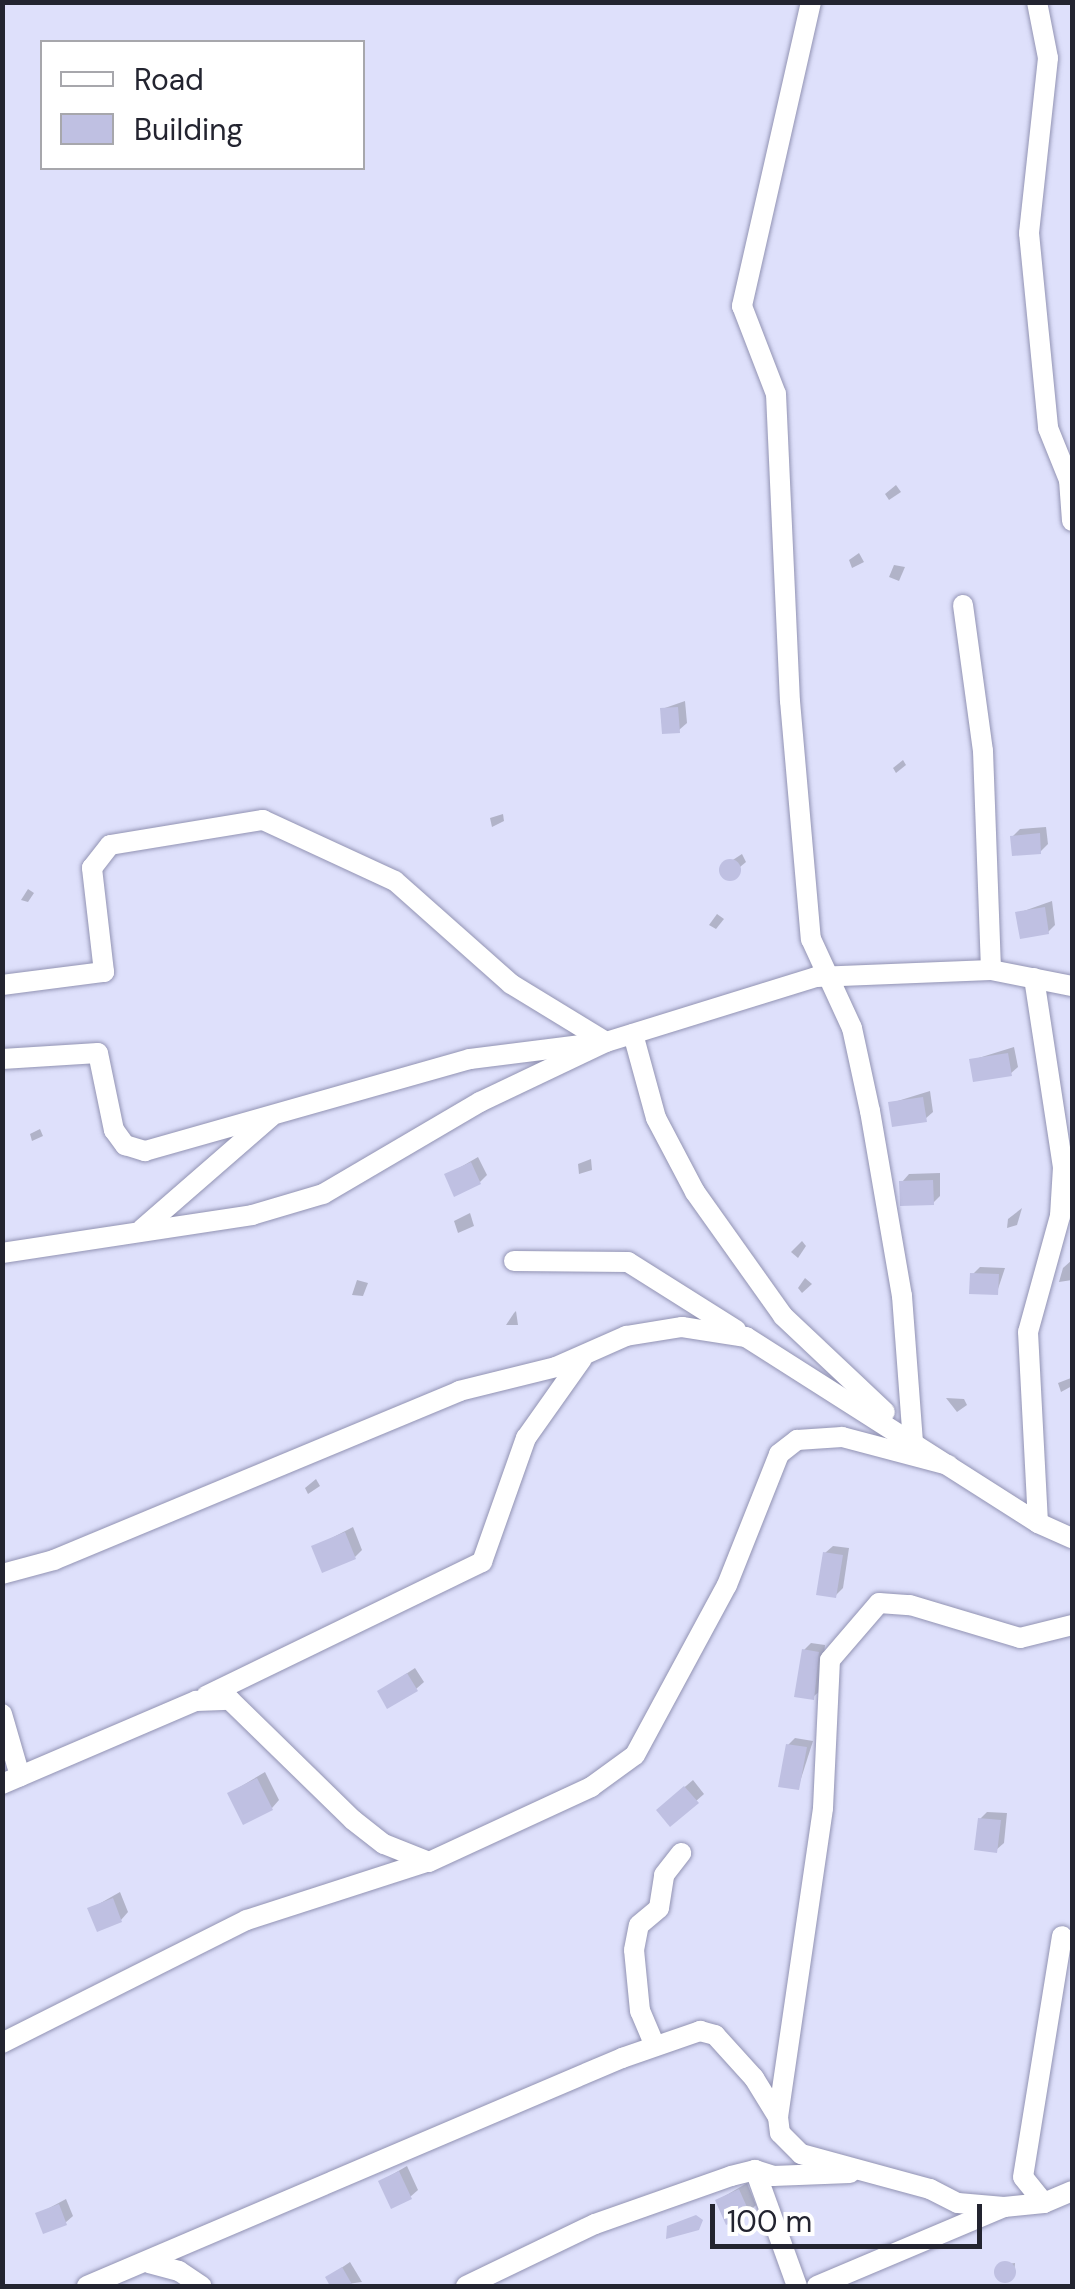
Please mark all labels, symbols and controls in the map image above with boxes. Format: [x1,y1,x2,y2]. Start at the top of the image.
legend [40,40,365,170]
text: Road [134,60,204,99]
text: Building [134,110,243,149]
scale bar [715,2184,988,2246]
text: 100 m [727,2202,812,2241]

